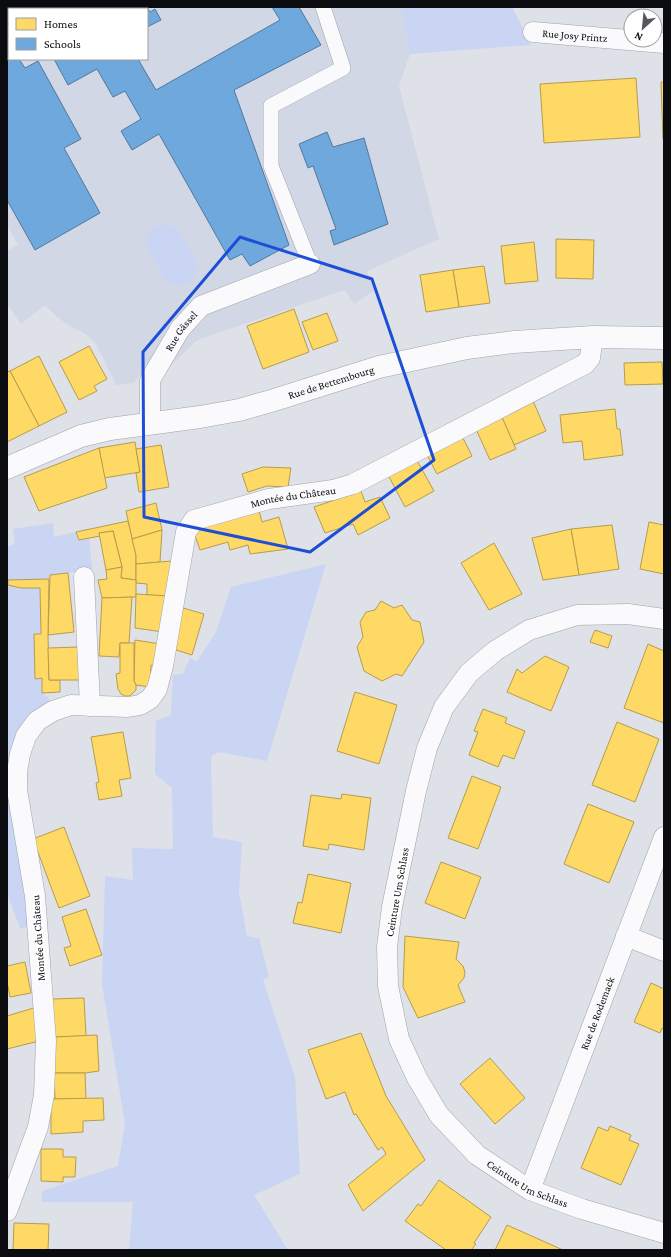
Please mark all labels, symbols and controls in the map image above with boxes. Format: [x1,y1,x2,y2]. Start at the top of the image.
legend [8,8,148,60]
north arrow [623,8,663,48]
text: Homes [44,17,78,31]
street label: Rue Josy Printz [542,27,608,44]
text: N [632,30,645,44]
text: Schools [44,37,81,51]
street label: Rue Gässel [162,308,200,353]
street label: Rue de Bettembourg [287,363,376,401]
street label: Montée du Château [249,484,337,510]
street label: Ceinture Um Schlass [383,846,411,938]
street label: Montée du Château [29,894,47,981]
street label: Rue de Rodemack [578,974,617,1052]
street label: Ceinture Um Schlass [485,1157,570,1209]

